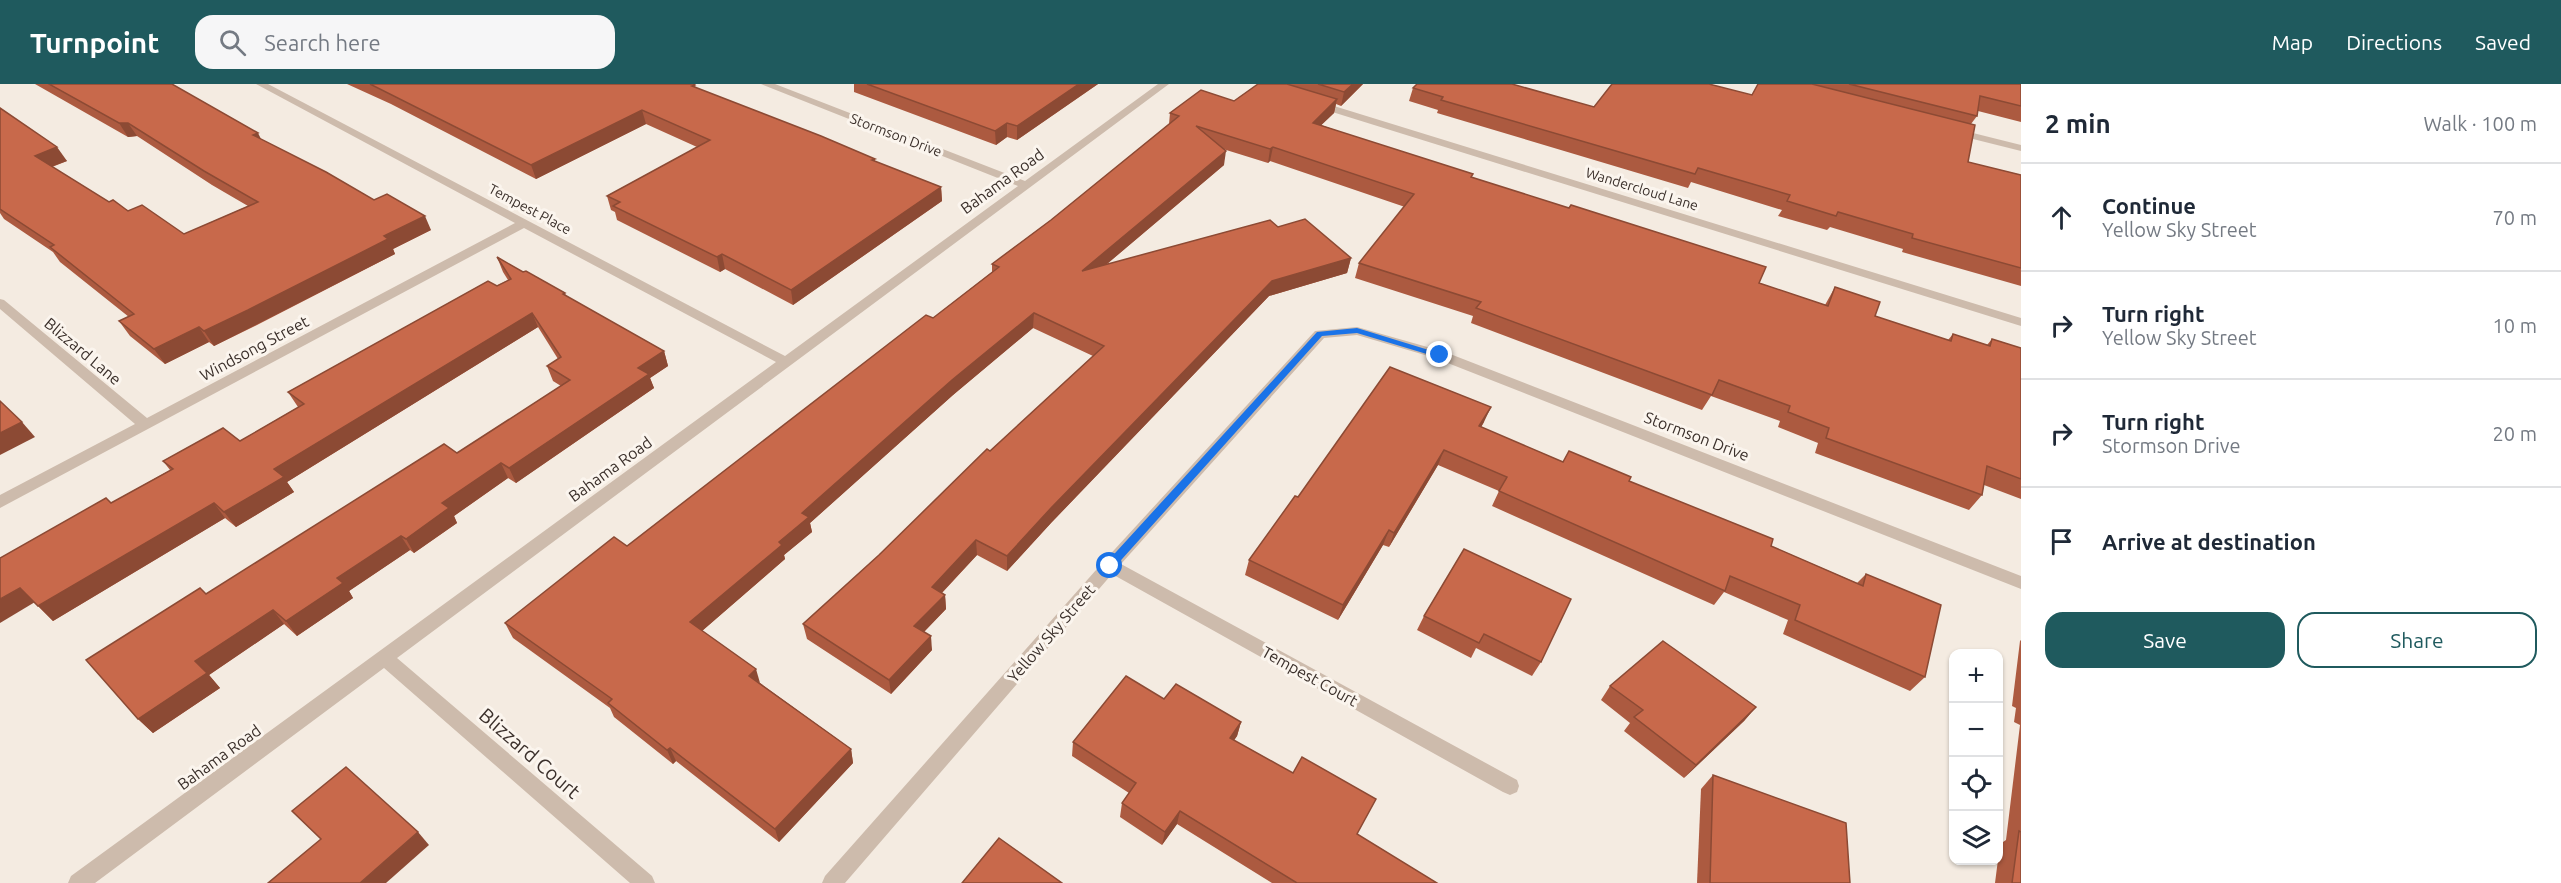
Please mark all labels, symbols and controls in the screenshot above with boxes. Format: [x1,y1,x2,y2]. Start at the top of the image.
search box [195,15,615,69]
icon: search [216,26,249,59]
text: Turnpoint [30,27,159,58]
text: Search here [264,30,381,55]
text: Map [2272,30,2313,54]
text: Directions [2346,30,2442,54]
text: Saved [2475,30,2531,54]
text: 2 min [2045,109,2111,138]
street label: Stormson Drive [848,110,944,160]
text: Walk · 100 m [2424,112,2537,135]
street label: Bahama Road [957,145,1047,217]
street label: Wandercloud Lane [1584,164,1700,214]
street label: Tempest Place [486,181,574,237]
text: Continue [2102,193,2196,218]
icon: ahead [2045,201,2078,234]
text: 70 m [2493,206,2537,229]
text: Yellow Sky Street [2102,218,2257,241]
text: Turn right [2102,301,2204,326]
icon: right [2045,309,2078,342]
street label: Windsong Street [197,311,312,384]
street label: Blizzard Lane [41,314,125,388]
text: 10 m [2493,314,2537,337]
text: Yellow Sky Street [2102,326,2257,349]
route end [1426,341,1452,367]
street label: Stormson Drive [1642,408,1752,464]
text: Turn right [2102,409,2204,434]
icon: right [2045,417,2078,450]
text: 20 m [2493,422,2537,445]
street label: Bahama Road [565,433,655,505]
text: Stormson Drive [2102,434,2241,457]
icon: arrive [2045,525,2078,558]
text: Arrive at destination [2102,529,2316,554]
route start [1096,552,1122,578]
street label: Yellow Sky Street [1004,580,1099,686]
button: Save [2045,612,2285,668]
button: Share [2297,612,2537,668]
street label: Tempest Court [1259,642,1362,710]
map controls [1949,649,2003,865]
button: + [1949,649,2003,703]
street label: Blizzard Court [475,703,585,803]
button: − [1949,703,2003,757]
street label: Bahama Road [174,721,264,793]
button: locate [1949,757,2003,811]
button: layers [1949,811,2003,865]

